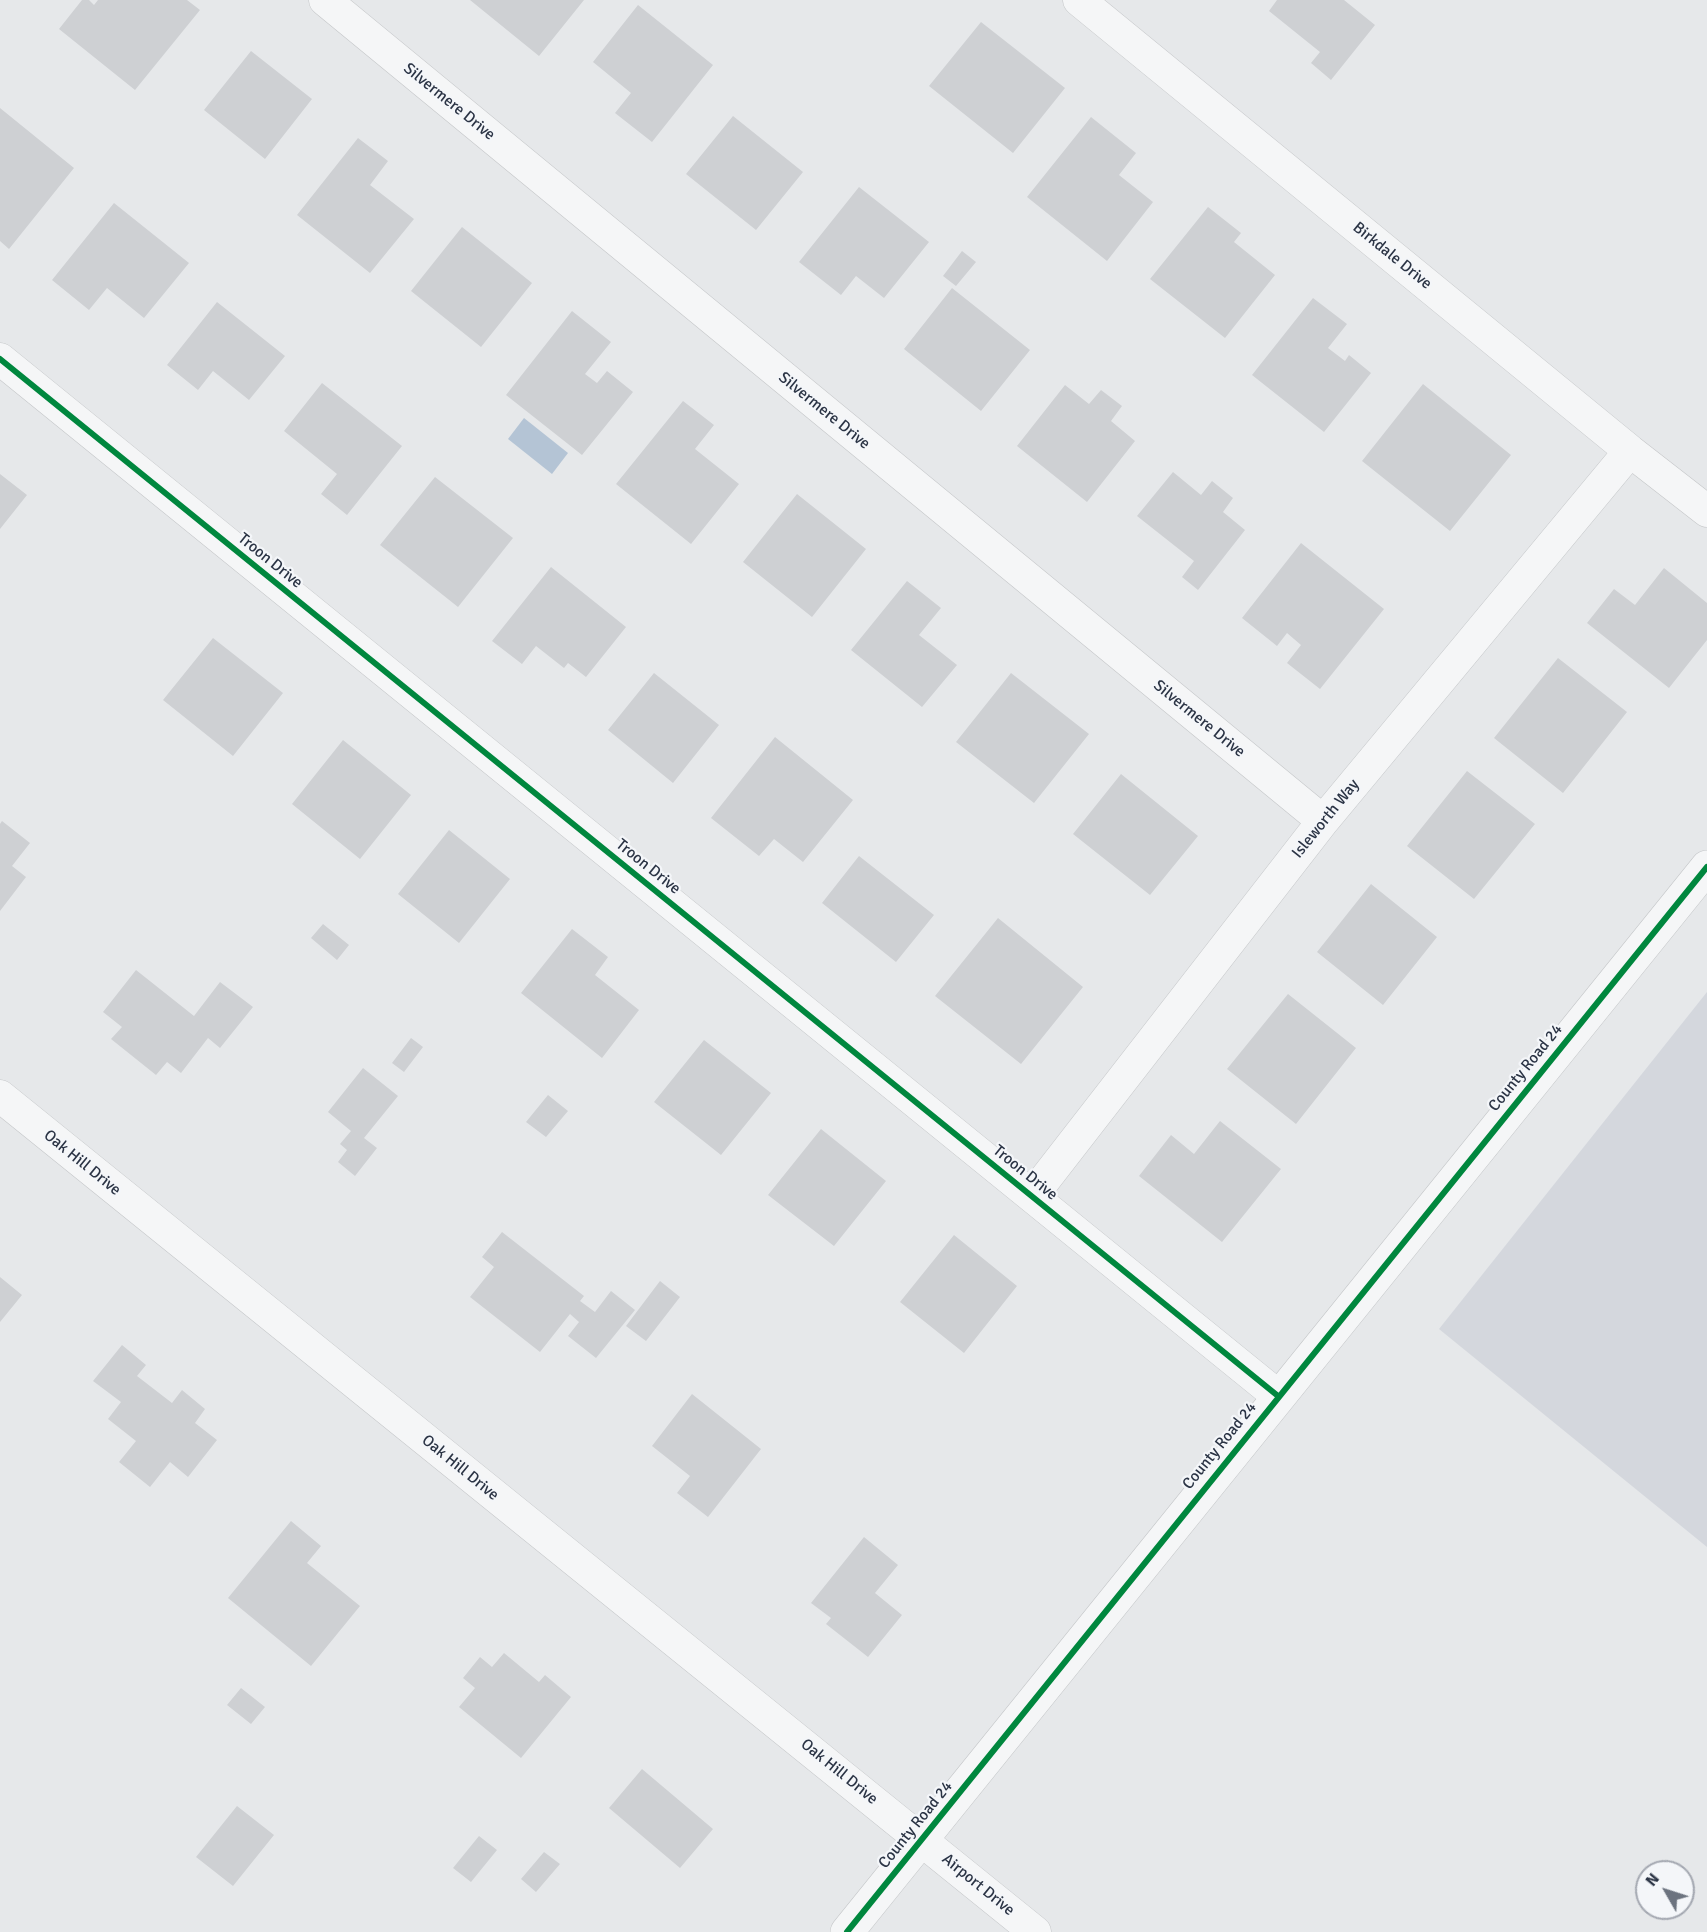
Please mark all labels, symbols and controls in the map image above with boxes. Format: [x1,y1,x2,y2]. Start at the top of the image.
street label: Silvermere Drive [399,59,499,145]
street label: Birkdale Drive [1349,218,1435,294]
street label: Silvermere Drive [774,368,874,454]
street label: Troon Drive [234,529,306,593]
street label: Silvermere Drive [1149,676,1249,762]
street label: Isleworth Way [1288,776,1364,862]
street label: Troon Drive [612,835,684,899]
street label: County Road 24 [1485,1020,1567,1116]
street label: Oak Hill Drive [40,1126,124,1200]
street label: Troon Drive [989,1141,1061,1205]
street label: County Road 24 [1179,1398,1261,1494]
street label: Oak Hill Drive [418,1431,502,1505]
street label: Oak Hill Drive [797,1735,881,1809]
street label: County Road 24 [875,1777,957,1873]
street label: Airport Drive [938,1850,1018,1920]
north arrow [1635,1860,1695,1920]
text: N [1641,1869,1664,1891]

